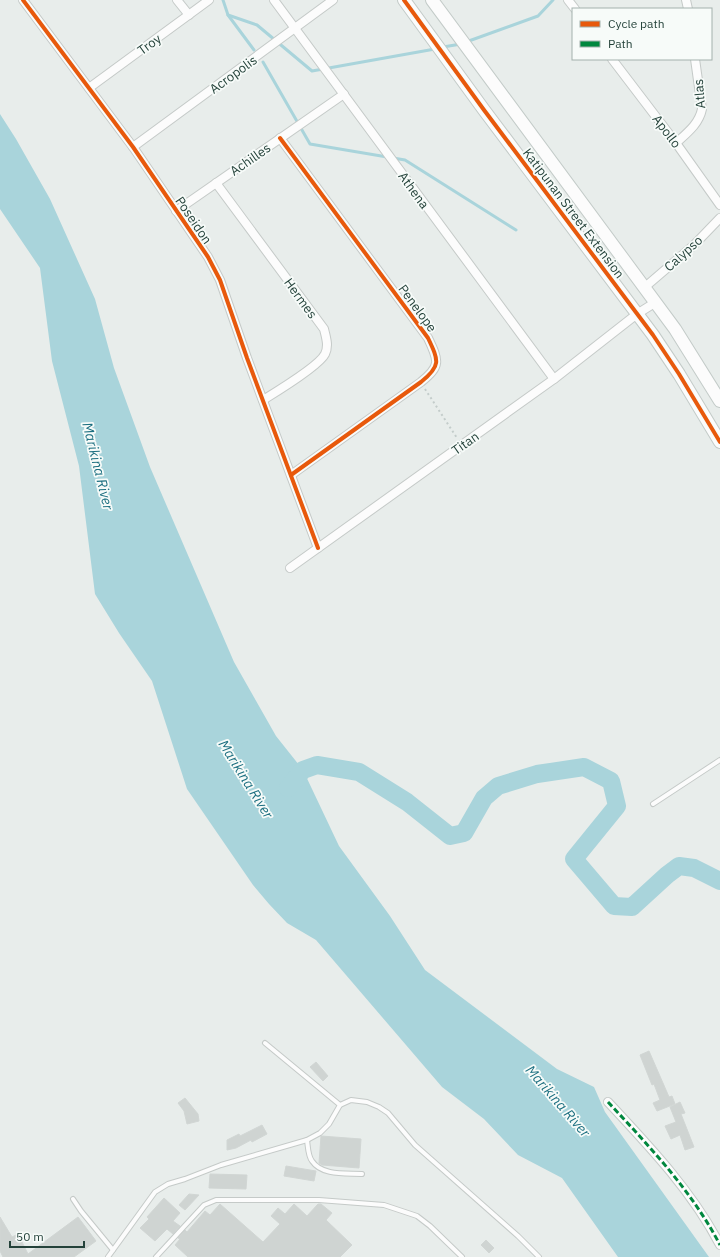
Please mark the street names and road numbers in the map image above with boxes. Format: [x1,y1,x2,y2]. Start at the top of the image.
street label: Troy [134,30,165,59]
street label: Acropolis [206,51,260,97]
street label: Atlas [690,78,709,109]
street label: Apollo [649,111,685,151]
street label: Achilles [227,139,274,180]
street label: Katipunan Street Extension [519,145,628,282]
street label: Athena [394,168,433,212]
street label: Poseidon [171,193,216,247]
street label: Calypso [661,232,706,275]
street label: Hermes [280,275,321,322]
street label: Penelope [395,281,441,335]
street label: Titan [448,428,482,459]

